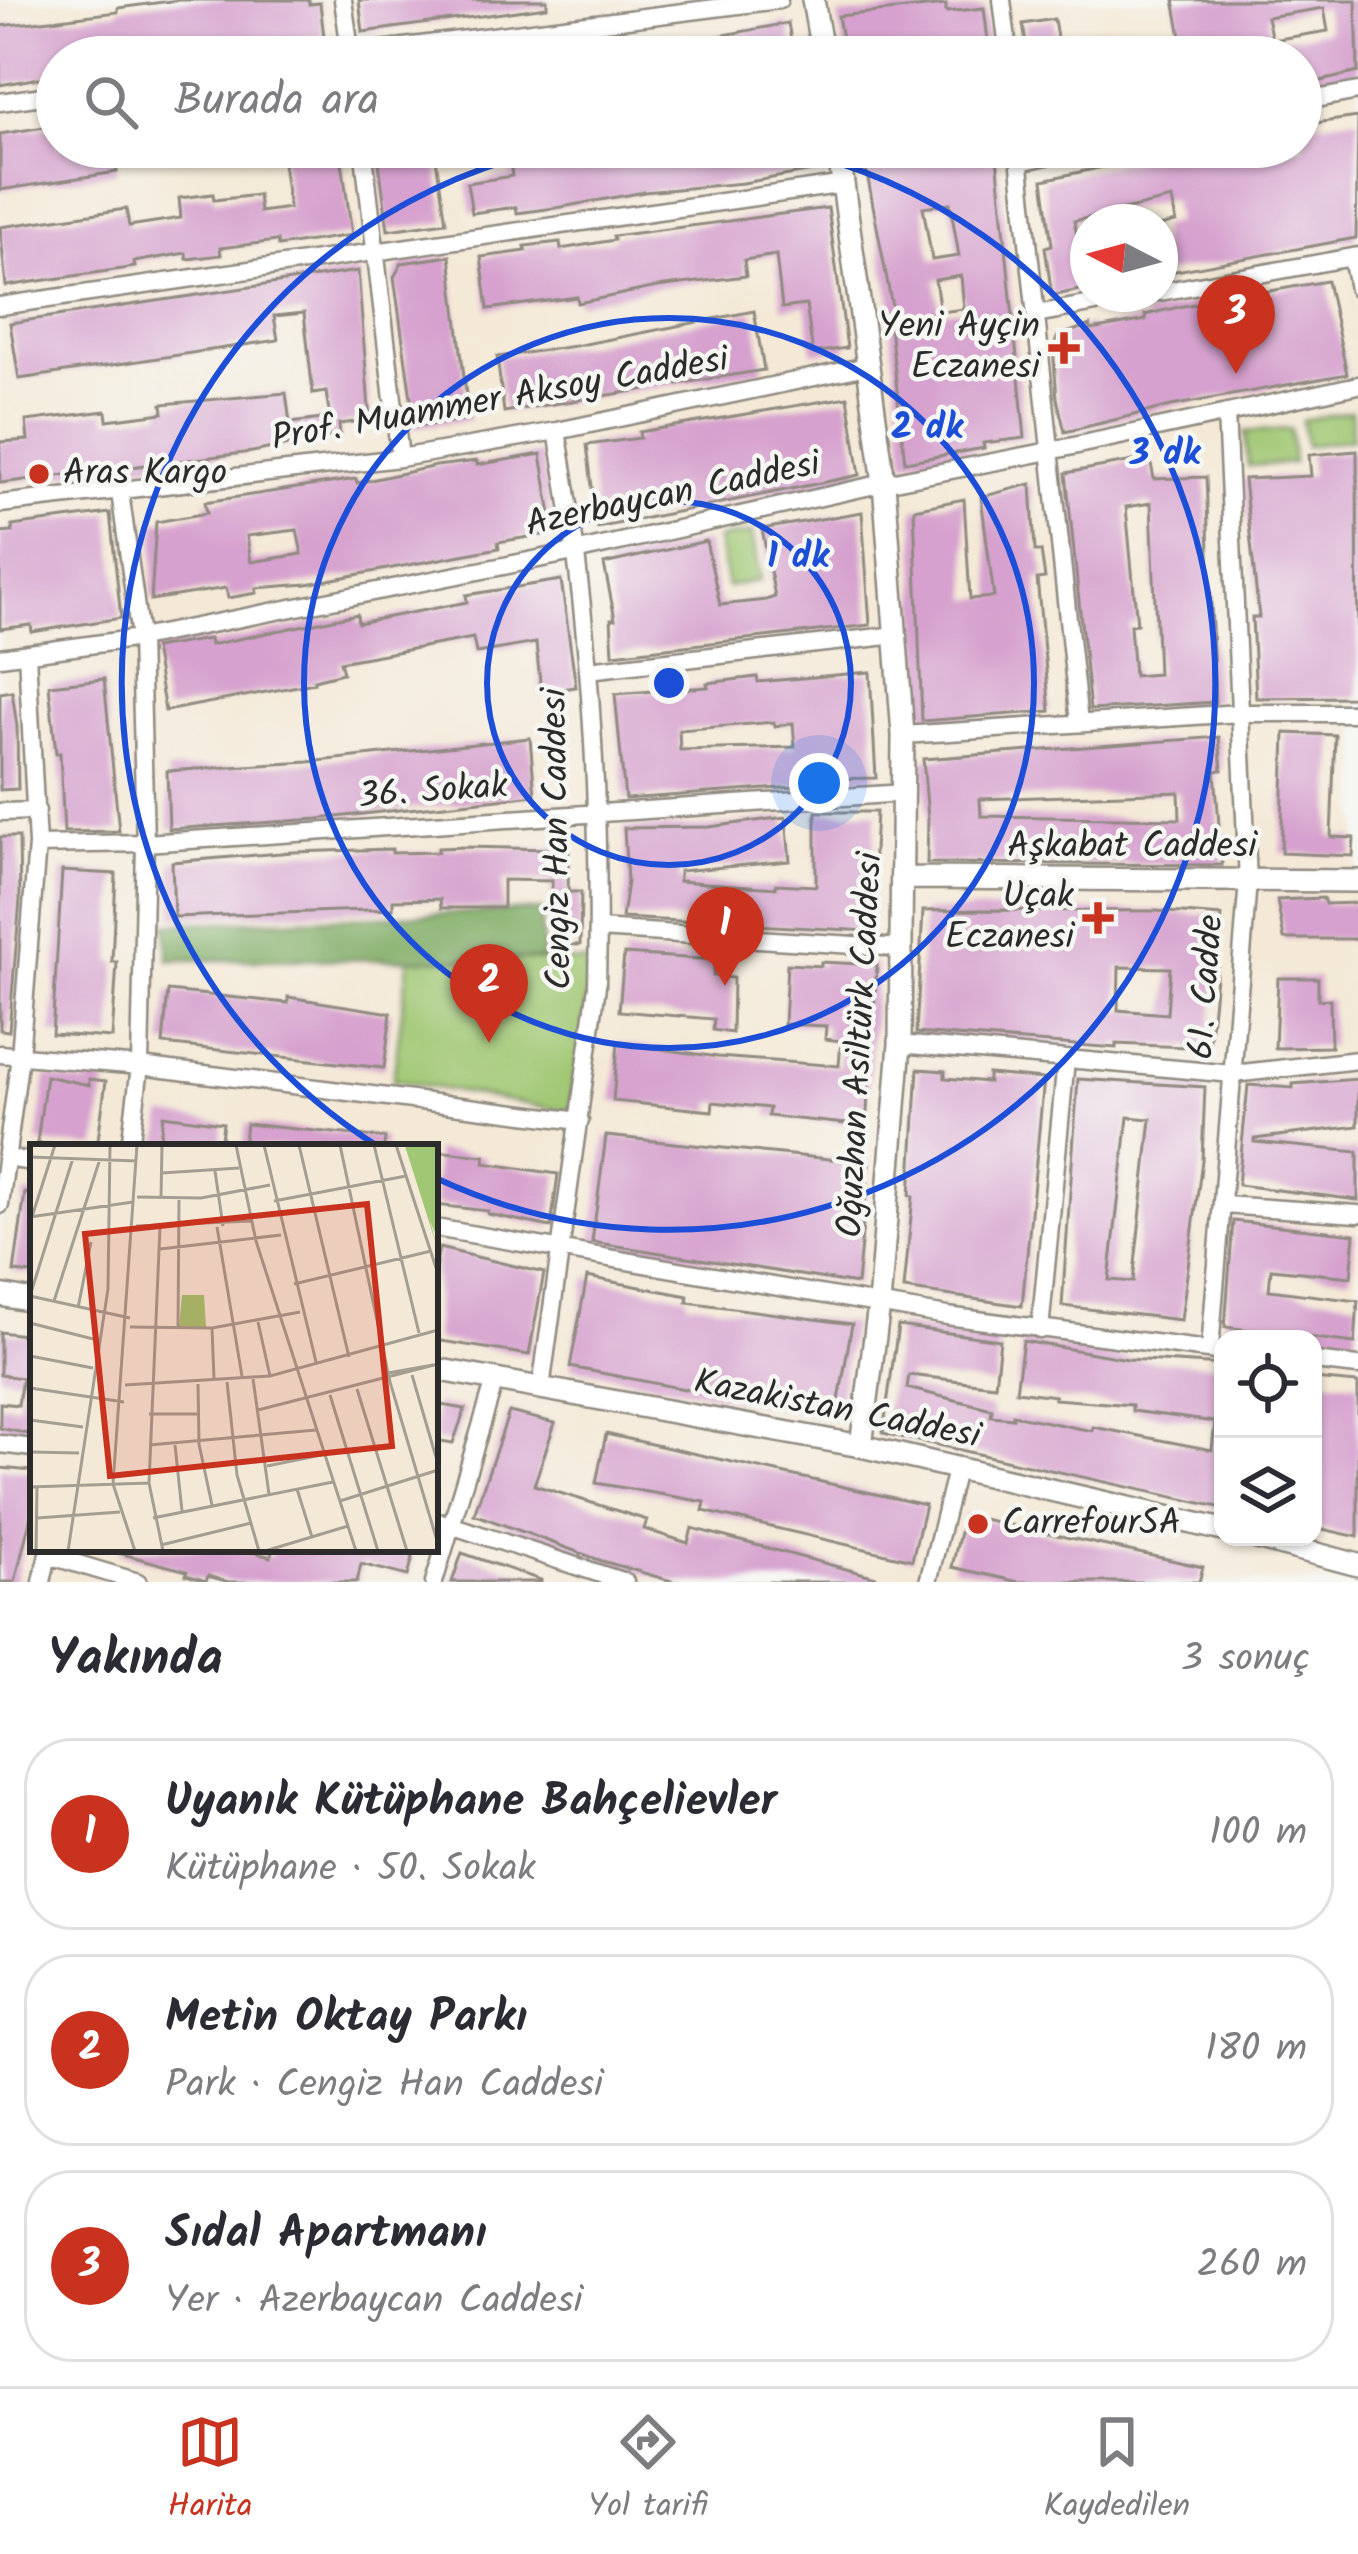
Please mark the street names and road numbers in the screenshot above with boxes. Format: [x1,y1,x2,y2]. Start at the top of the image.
street label: Prof. Muammer Aksoy Caddesi [267,331,734,468]
street label: Azerbaycan Caddesi [521,436,827,554]
street label: Cengiz Han Caddesi [527,686,589,990]
street label: 36. Sokak [356,758,511,826]
street label: Aşkabat Caddesi [1007,819,1258,876]
street label: Oğuzhan Asiltürk Caddesi [822,850,900,1239]
street label: 61. Cadde [1174,913,1240,1061]
street label: Kazakistan Caddesi [689,1354,986,1466]

